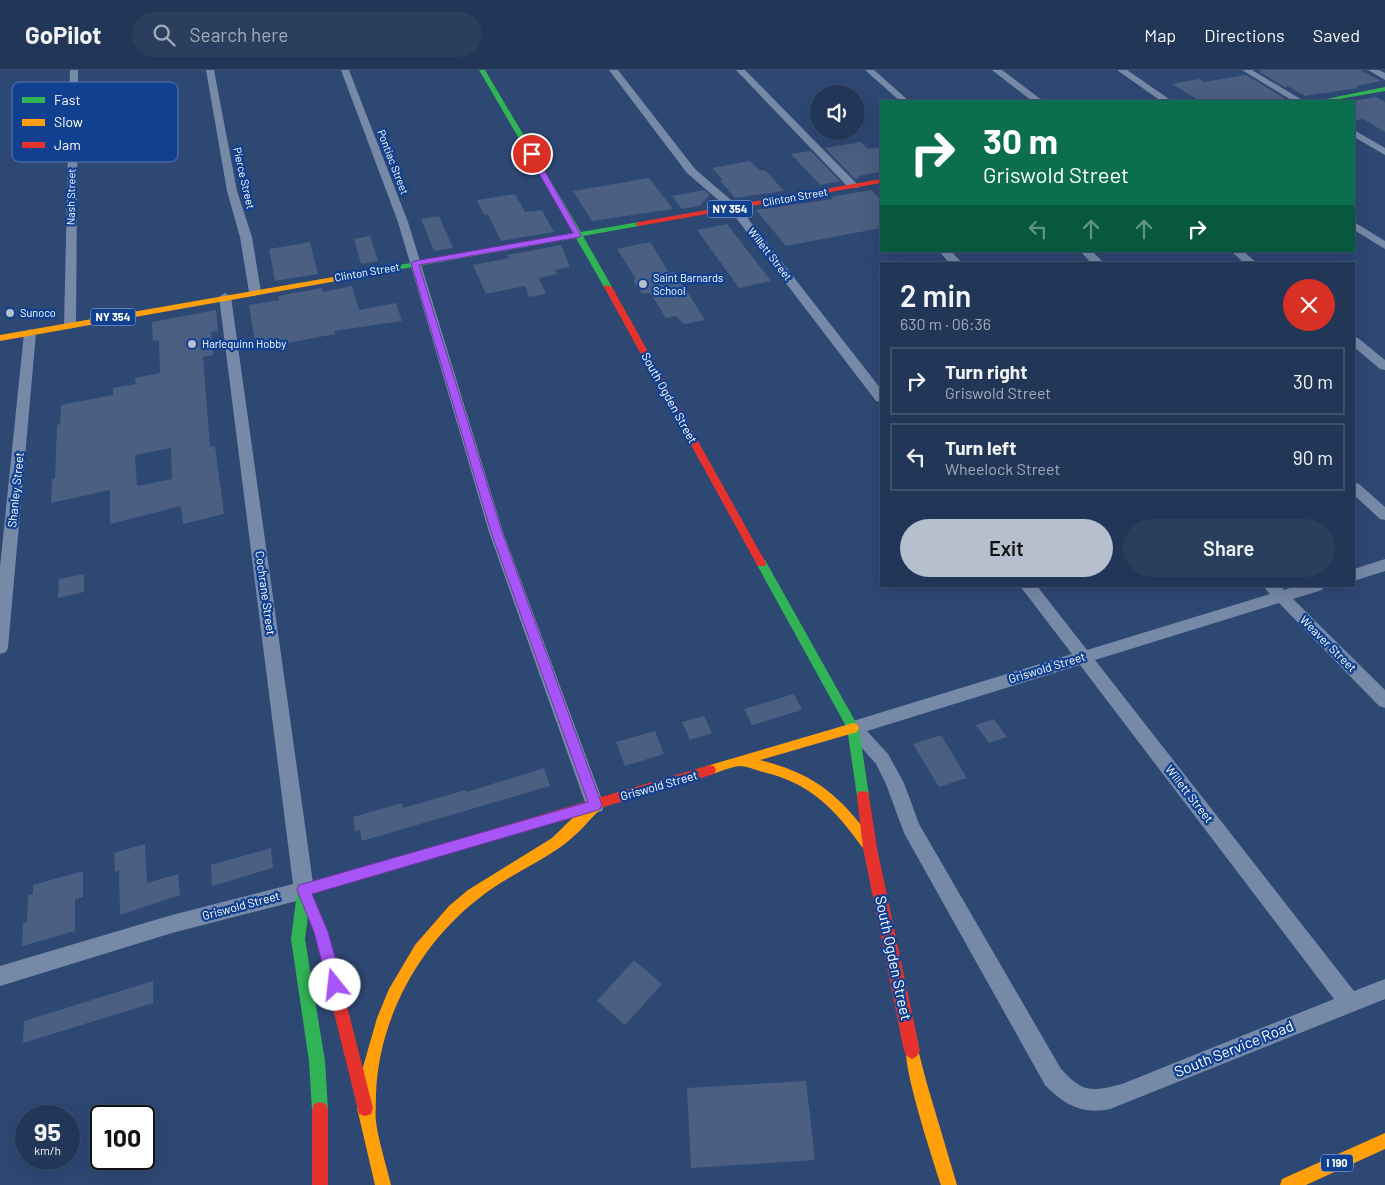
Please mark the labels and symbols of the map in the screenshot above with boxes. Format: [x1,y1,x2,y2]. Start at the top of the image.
legend [12,82,178,162]
text: Fast [54,91,80,108]
text: Slow [54,113,83,130]
street label: Pontiac Street [375,127,412,196]
pin [511,133,553,175]
text: Jam [54,136,81,153]
street label: Pierce Street [231,146,258,210]
street label: Nash Street [64,169,77,225]
street label: Clinton Street [761,184,829,209]
road number: NY 354 [708,200,752,218]
street label: Willett Street [746,225,795,283]
street label: Clinton Street [333,259,401,284]
place label: Saint Barnards School [653,271,723,297]
marker: Saint Barnards School [637,278,649,290]
place label: Sunoco [20,306,56,319]
marker: Sunoco [4,307,16,319]
road number: NY 354 [90,308,136,326]
place label: Harlequinn Hobby [202,337,286,350]
marker: Harlequinn Hobby [186,338,198,350]
street label: South Ogden Street [639,350,701,445]
street label: Shanley Street [4,451,26,528]
street label: Cochrane Street [253,550,279,636]
street label: Weaver Street [1298,612,1360,674]
street label: Griswold Street [1007,649,1087,685]
street label: Willett Street [1163,762,1217,825]
street label: Griswold Street [619,767,699,803]
street label: Griswold Street [200,888,281,922]
street label: South Ogden Street [872,894,916,1022]
position arrow [308,958,360,1010]
street label: South Service Road [1171,1016,1296,1080]
speed limit sign: 100 [90,1105,155,1170]
road number: I 190 [1321,1154,1353,1172]

